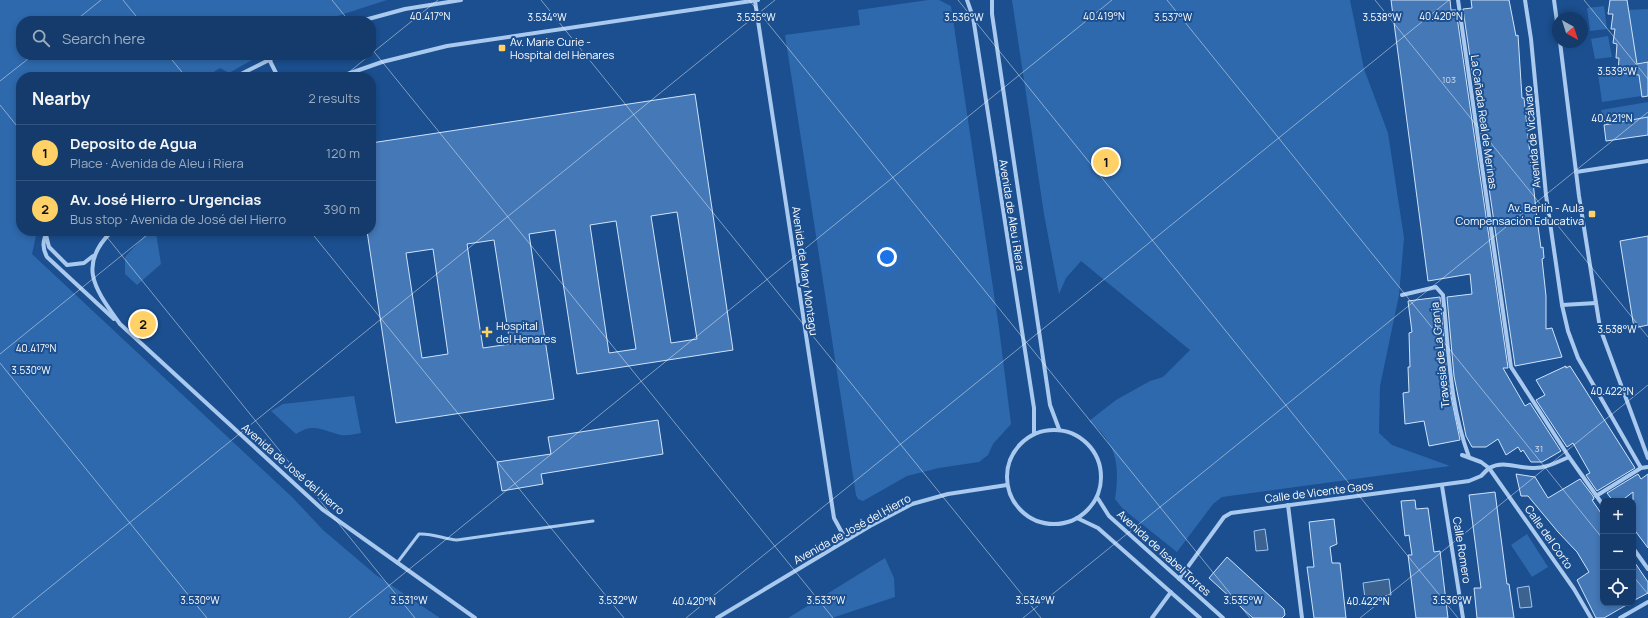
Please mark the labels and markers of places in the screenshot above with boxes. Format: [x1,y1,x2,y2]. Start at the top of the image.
place label: Av. Marie Curie - Hospital del Henares [510,34,615,62]
marker: Av. Marie Curie - Hospital del Henares [497,43,507,53]
pin: 1 [1093,147,1119,177]
place label: Av. Berlín - Aula Compensación Educativa [1456,200,1584,228]
marker: Av. Berlín - Aula Compensación Educativa [1587,209,1597,219]
pin: 2 [130,309,156,339]
place label: Hospital del Henares [496,318,556,346]
marker: Hospital del Henares [481,326,493,338]

